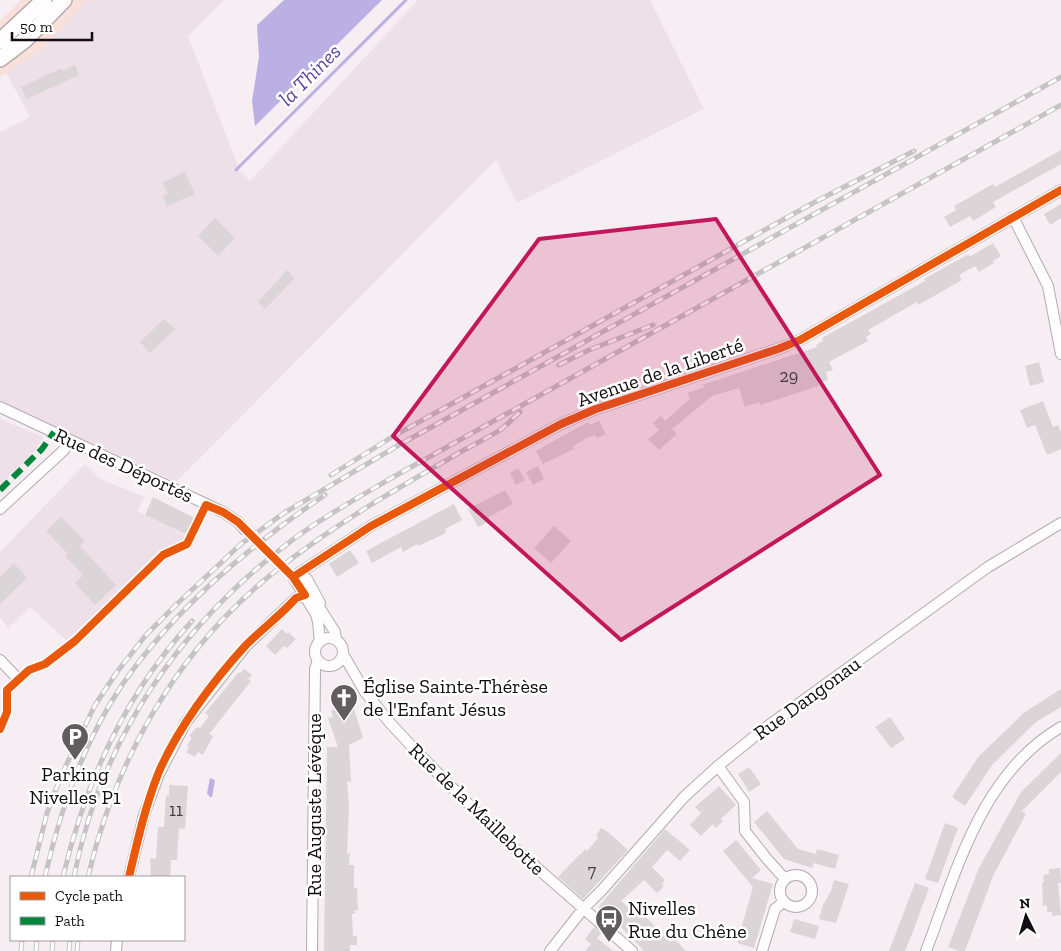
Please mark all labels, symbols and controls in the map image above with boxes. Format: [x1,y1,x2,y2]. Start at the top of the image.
scale bar [12,10,92,42]
text: 50 m [20,18,53,36]
water label: la Thines [273,38,346,111]
street label: Avenue de la Liberté [574,332,746,412]
house number: 29 [780,365,798,387]
street label: Rue des Déportés [51,422,197,508]
street label: Rue Dangonau [749,651,865,745]
place label: Église Sainte-Thérèse de l'Enfant Jésus [363,674,548,721]
church icon: Église Sainte-Thérèse de l'Enfant Jésus [329,683,359,722]
street label: Rue Auguste Lévéque [302,713,326,897]
parking icon: Parking Nivelles P1 [60,722,90,761]
street label: Rue de la Maillebotte [404,738,550,880]
place label: Parking Nivelles P1 [29,762,121,809]
house number: 11 [169,799,183,821]
house number: 7 [588,860,597,882]
legend [10,876,185,941]
text: Cycle path [55,887,124,905]
north arrow [1001,891,1051,941]
text: N [1019,895,1031,912]
place label: Nivelles Rue du Chêne [628,896,747,943]
bus stop icon: Nivelles Rue du Chêne [594,904,624,943]
text: Path [55,912,85,930]

